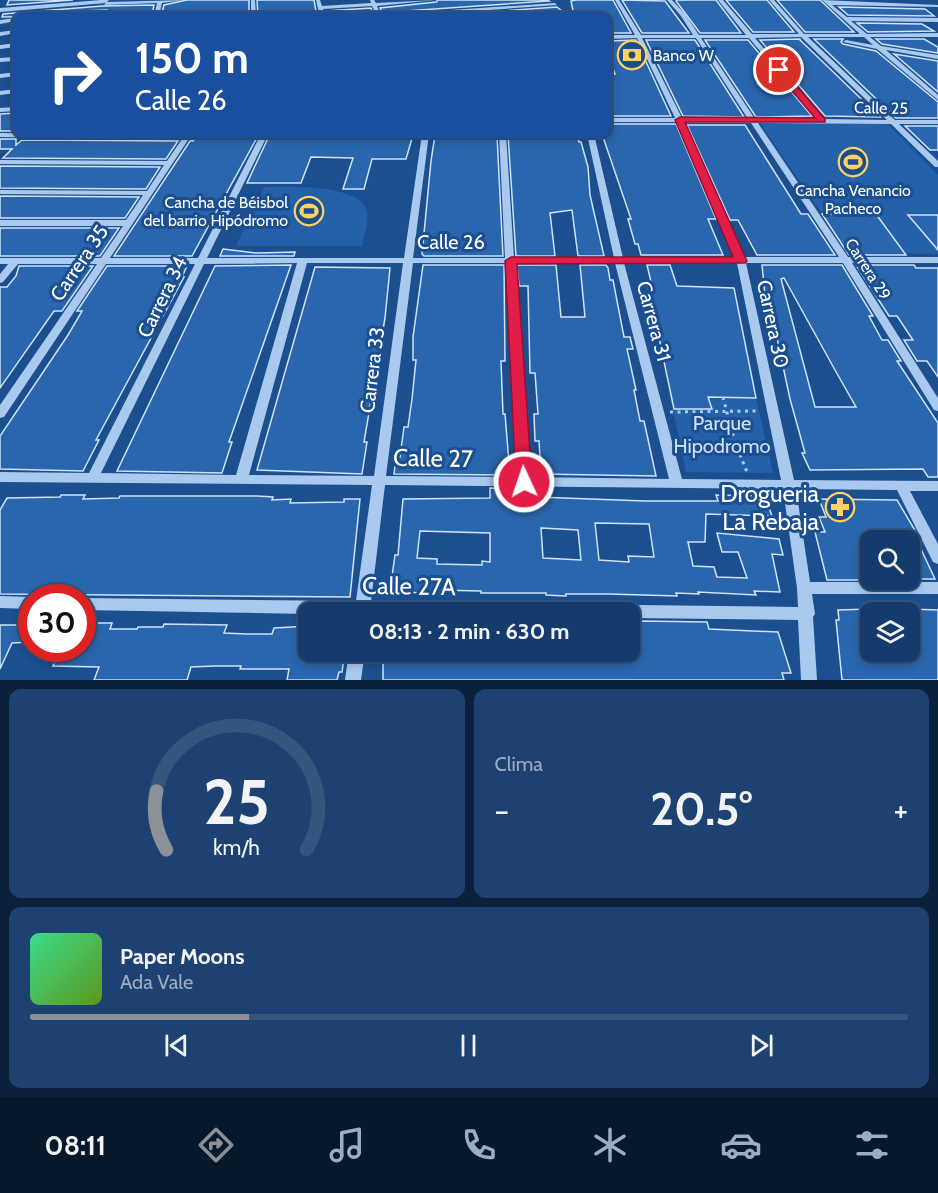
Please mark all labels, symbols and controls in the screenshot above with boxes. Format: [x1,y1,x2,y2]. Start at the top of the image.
text: 150 m [135,32,249,84]
icon: right [36,36,114,114]
bank icon: Banco W [616,39,648,71]
pin [753,44,804,95]
place label: Banco W [653,46,715,65]
icon: arrive [762,53,795,86]
text: Calle 26 [135,84,227,117]
street label: Calle 25 [854,98,908,118]
sports icon: Cancha Venancio Pacheco [837,146,869,178]
place label: Cancha Venancio Pacheco [795,181,911,218]
place label: Cancha de Béisbol del barrio Hipódromo [143,193,288,230]
sports icon: Cancha de Béisbol del barrio Hipódromo [293,195,325,227]
street label: Carrera 35 [45,220,113,306]
street label: Calle 26 [417,230,485,254]
street label: Carrera 29 [841,235,895,303]
street label: Carrera 34 [132,252,192,341]
street label: Carrera 31 [632,278,676,364]
street label: Carrera 30 [752,278,794,370]
street label: Carrera 33 [355,326,389,414]
park label: Parque Hipodromo [673,411,771,458]
street label: Calle 27 [393,443,473,473]
position arrow [492,450,556,514]
place label: Drogueria La Rebaja [720,479,819,536]
pharmacy icon: Drogueria La Rebaja [824,491,856,523]
map controls [860,530,920,662]
button: search [860,530,920,590]
street label: Calle 27A [362,571,456,601]
speed limit sign: 30 [18,584,96,662]
button: layers [860,602,920,662]
text: 08:13 · 2 min · 630 m [369,618,569,645]
text: Clima [495,752,543,776]
text: 25 [203,764,270,840]
text: 20.5° [650,782,752,836]
text: − [495,790,509,830]
text: + [893,790,908,830]
text: km/h [213,835,260,861]
text: Paper Moons [120,943,244,970]
text: Ada Vale [120,970,193,994]
icon: previous [160,1029,193,1062]
icon: pause [452,1029,485,1062]
icon: next [745,1029,778,1062]
icon: directions [195,1124,237,1166]
icon: music [326,1124,368,1166]
icon: phone [458,1124,500,1166]
icon: climate [589,1124,631,1166]
icon: car [720,1124,762,1166]
icon: filters [851,1124,893,1166]
text: 08:11 [45,1129,106,1162]

